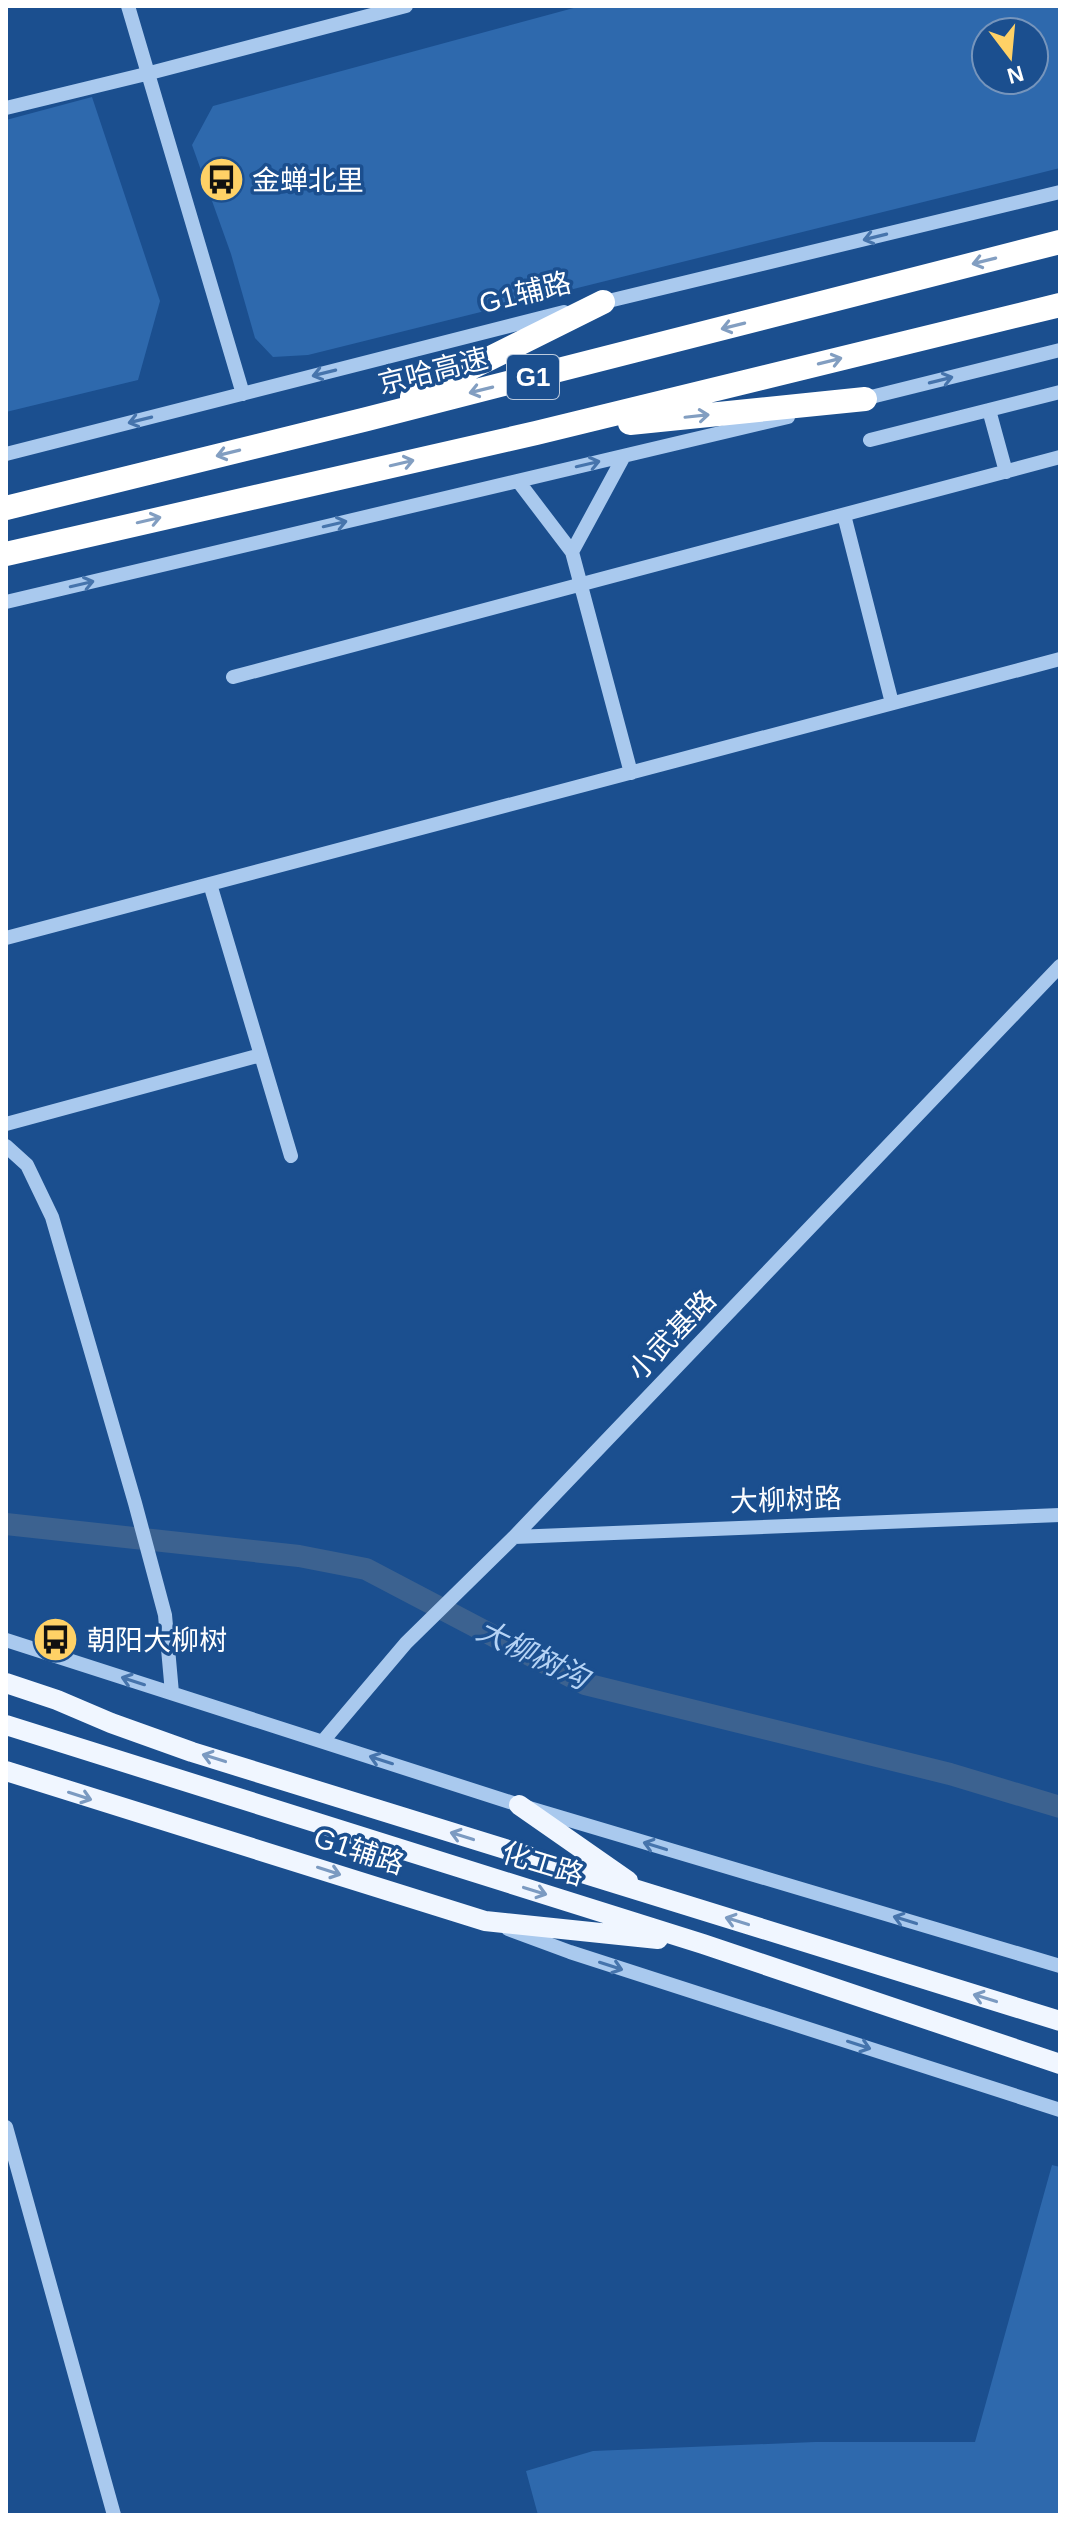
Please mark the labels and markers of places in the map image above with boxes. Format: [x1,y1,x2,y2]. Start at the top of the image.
bus stop icon: 金蝉北里 [197,156,245,204]
place label: 金蝉北里 [252,165,364,196]
bus stop icon: 朝阳大柳树 [32,1616,80,1664]
place label: 朝阳大柳树 [87,1625,227,1656]

